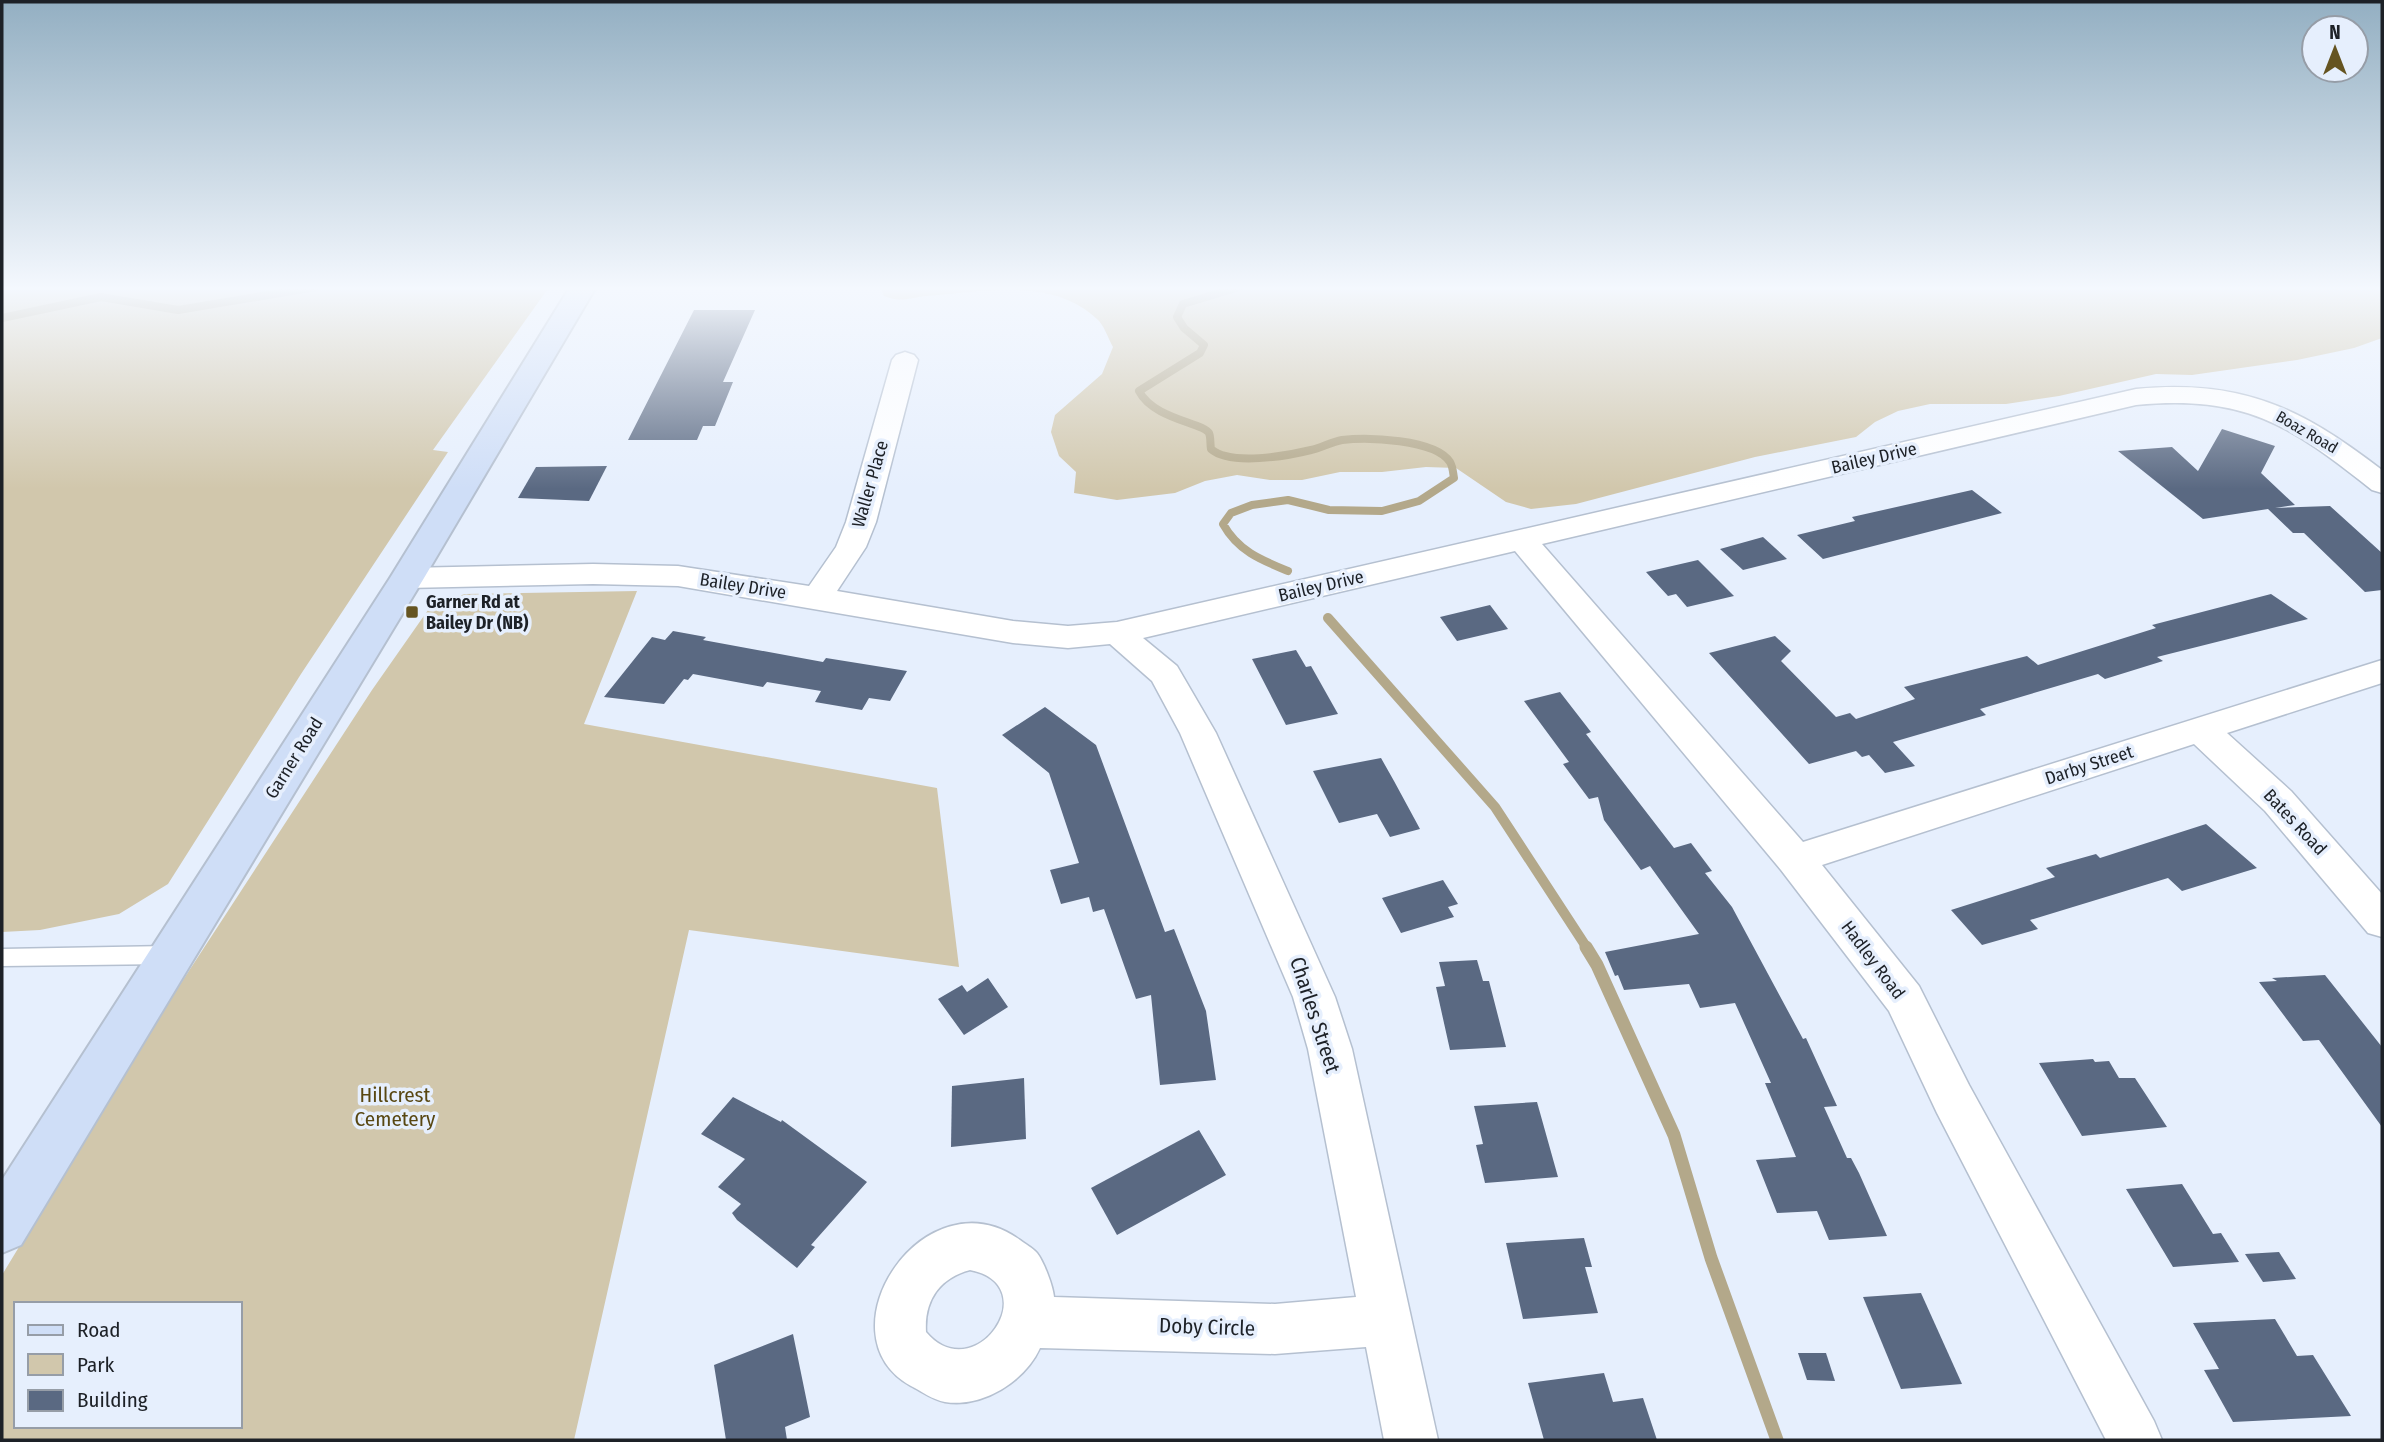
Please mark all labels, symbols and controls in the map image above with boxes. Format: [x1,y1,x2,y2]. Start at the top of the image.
north arrow [2300,14,2370,84]
text: N [2329,21,2341,44]
street label: Boaz Road [2273,407,2341,457]
street label: Bailey Drive [1829,437,1919,479]
street label: Waller Place [847,438,893,530]
street label: Bailey Drive [1276,565,1366,607]
street label: Bailey Drive [698,568,788,604]
place label: Garner Rd at Bailey Dr (NB) [426,591,529,634]
marker: Garner Rd at Bailey Dr (NB) [404,604,420,620]
street label: Garner Road [260,713,328,803]
street label: Darby Street [2042,740,2136,790]
street label: Bates Road [2259,784,2331,860]
street label: Hadley Road [1836,916,1910,1004]
street label: Charles Street [1284,954,1346,1076]
park label: Hillcrest Cemetery [355,1082,436,1132]
legend [14,1302,242,1428]
street label: Doby Circle [1159,1312,1255,1342]
text: Road [77,1317,121,1343]
text: Park [77,1352,115,1378]
text: Building [77,1387,148,1413]

